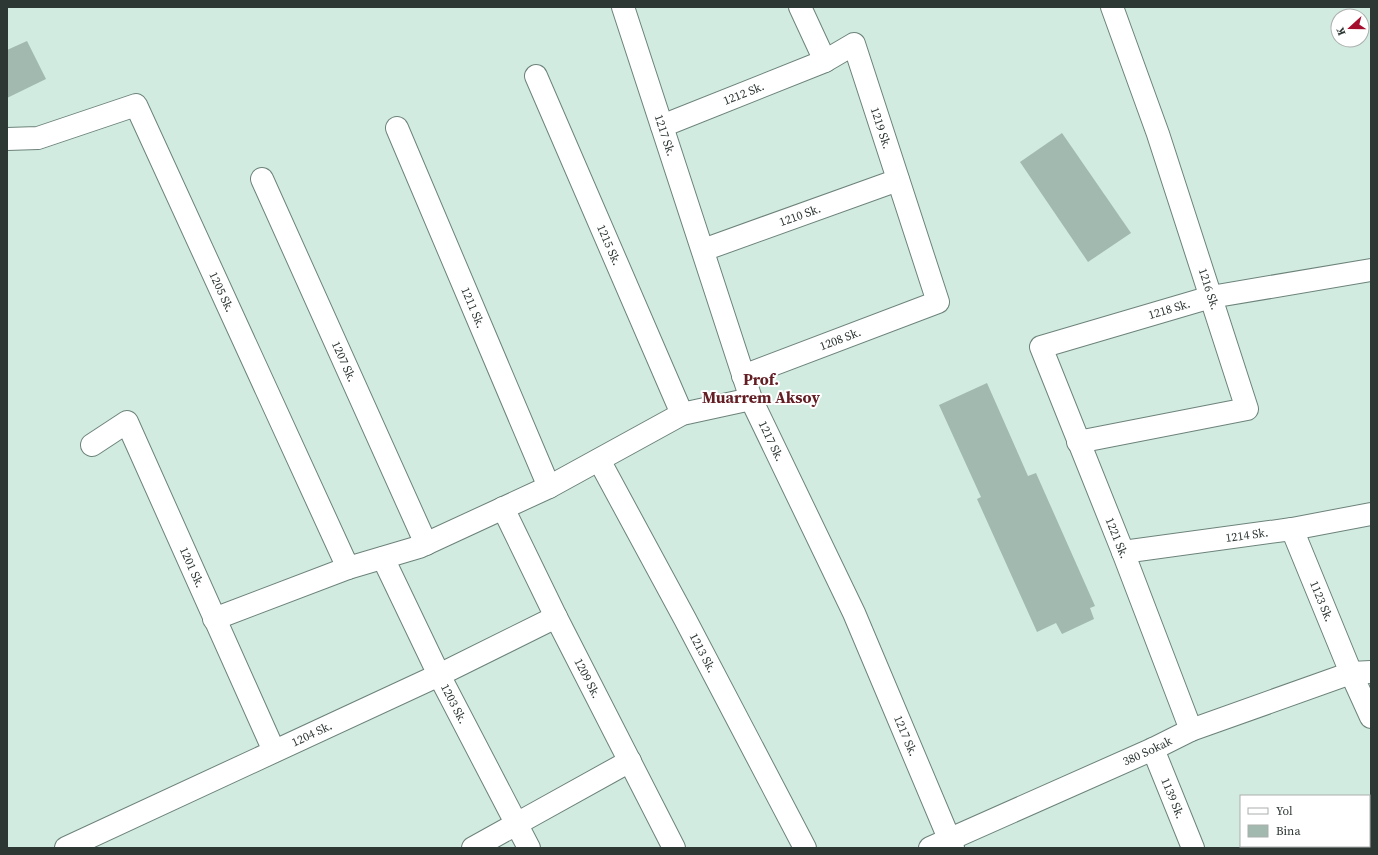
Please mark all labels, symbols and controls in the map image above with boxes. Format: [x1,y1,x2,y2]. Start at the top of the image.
north arrow [1330,8,1370,48]
text: K [1333,25,1350,38]
street label: 1212 Sk. [721,78,767,109]
street label: 1219 Sk. [867,105,895,151]
street label: 1217 Sk. [651,112,679,158]
street label: 1210 Sk. [777,200,823,230]
street label: 1215 Sk. [593,222,625,268]
street label: 1216 Sk. [1195,266,1223,312]
street label: 1205 Sk. [205,269,238,315]
street label: 1211 Sk. [457,285,489,331]
street label: 1218 Sk. [1146,296,1192,323]
street label: 1208 Sk. [817,324,863,354]
street label: 1207 Sk. [328,339,360,384]
district label: Prof. Muarrem Aksoy [702,368,820,408]
street label: 1217 Sk. [755,418,788,464]
street label: 1221 Sk. [1102,515,1132,561]
street label: 1214 Sk. [1224,524,1269,546]
street label: 1201 Sk. [176,544,208,590]
street label: 1123 Sk. [1306,578,1337,624]
street label: 1213 Sk. [686,630,720,676]
street label: 1209 Sk. [570,655,604,701]
street label: 1203 Sk. [437,681,471,726]
street label: 1217 Sk. [890,713,921,759]
street label: 1204 Sk. [289,718,335,750]
street label: 380 Sokak [1120,733,1175,769]
street label: 1139 Sk. [1157,775,1188,821]
legend [1240,795,1370,847]
text: Yol [1276,803,1293,819]
text: Bina [1276,823,1301,839]

